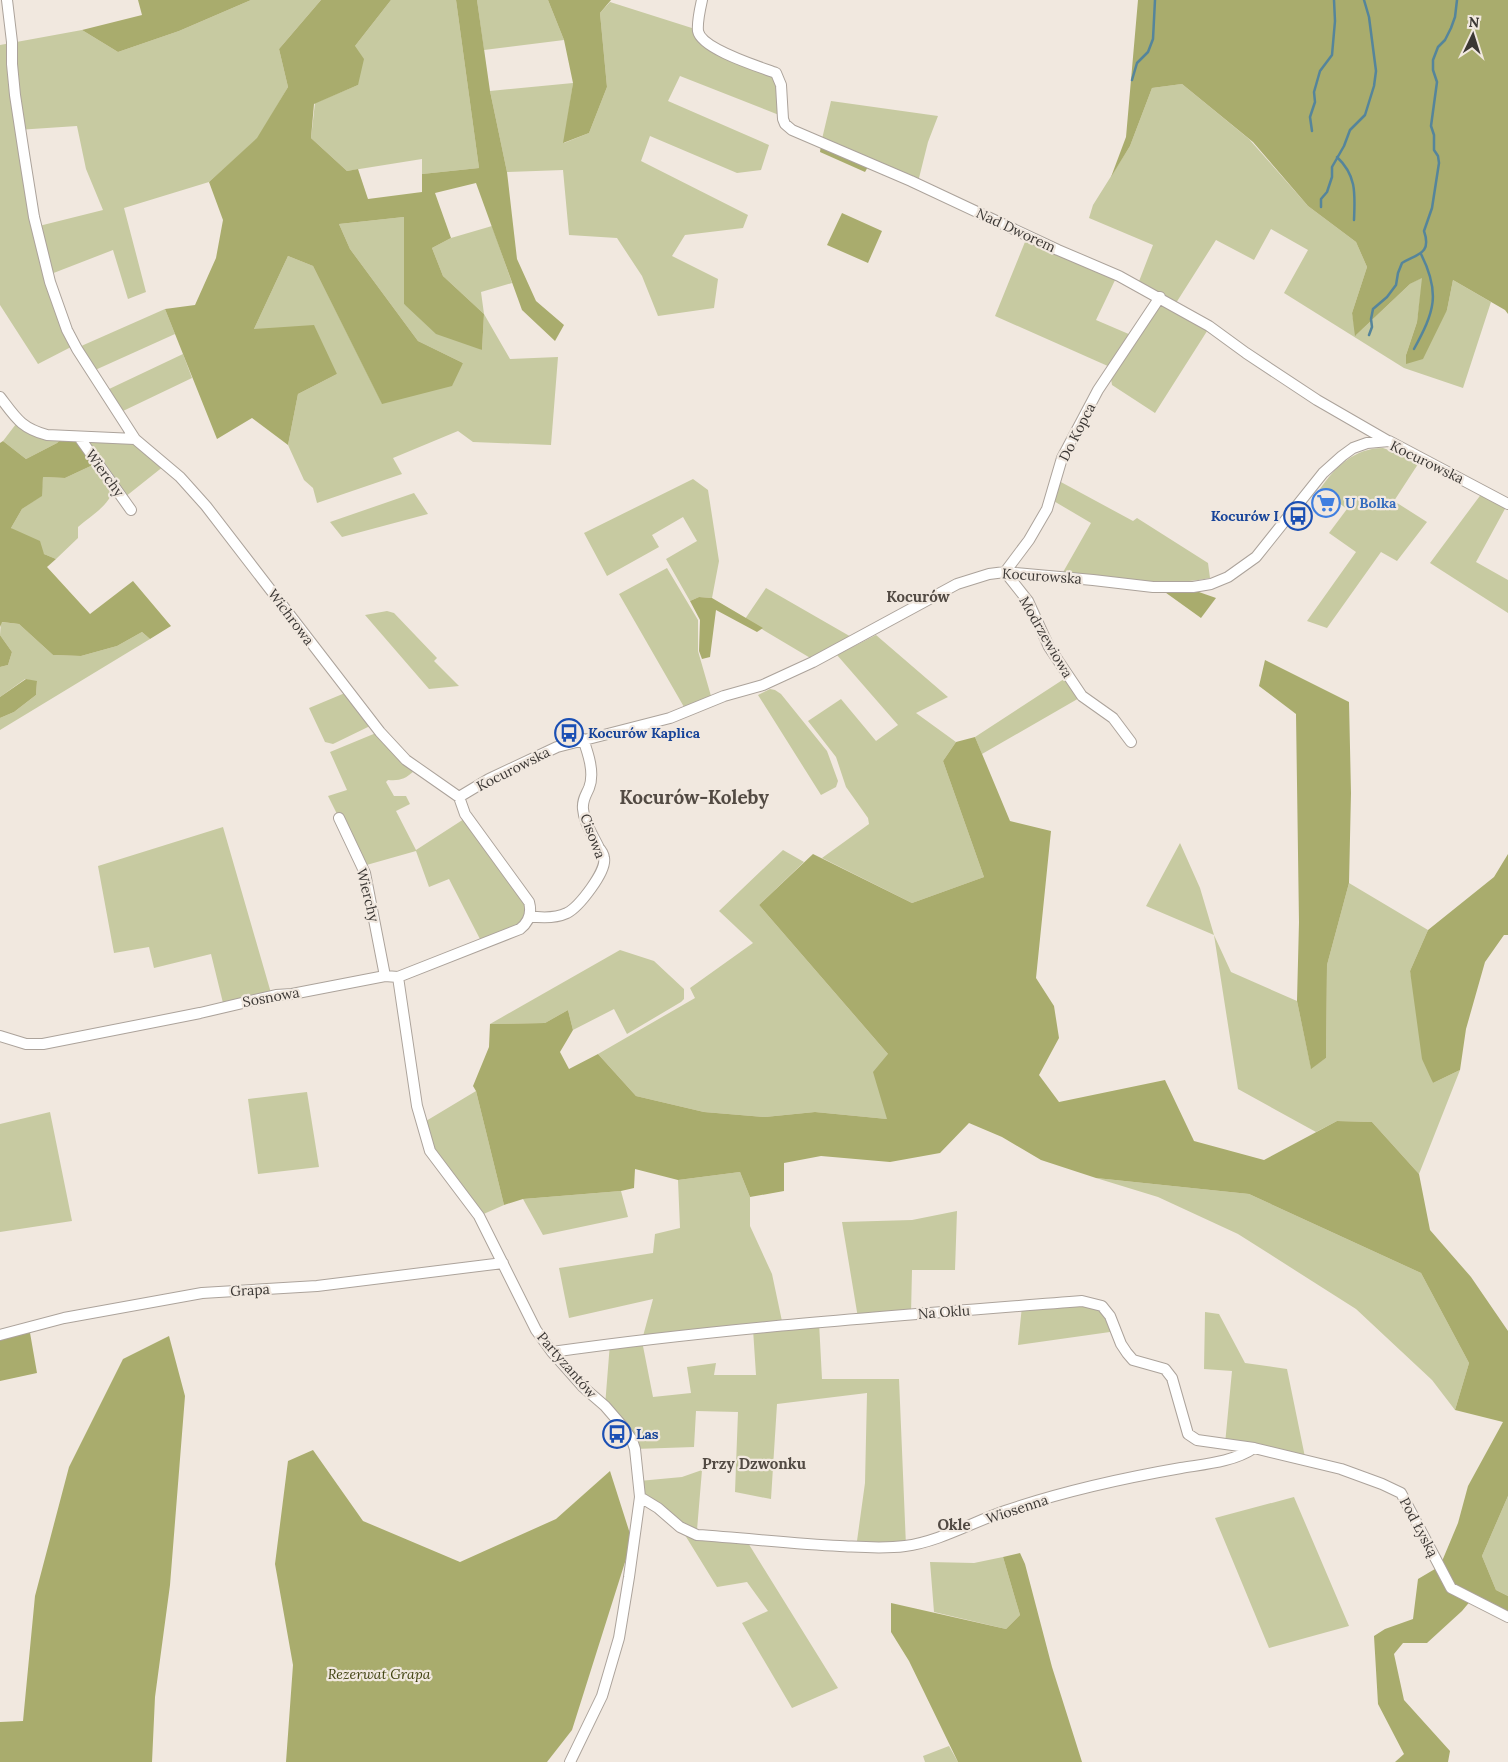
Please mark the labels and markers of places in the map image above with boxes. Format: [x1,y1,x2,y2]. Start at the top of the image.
supermarket icon: U Bolka [1311,488,1341,518]
place label: U Bolka [1345,494,1397,512]
bus stop icon: Kocurów I [1283,501,1313,531]
place label: Kocurów I [1211,507,1279,525]
bus stop icon: Kocurów Kaplica [554,718,584,748]
place label: Kocurów Kaplica [588,724,701,742]
bus stop icon: Las [602,1419,632,1449]
place label: Las [636,1425,659,1443]

